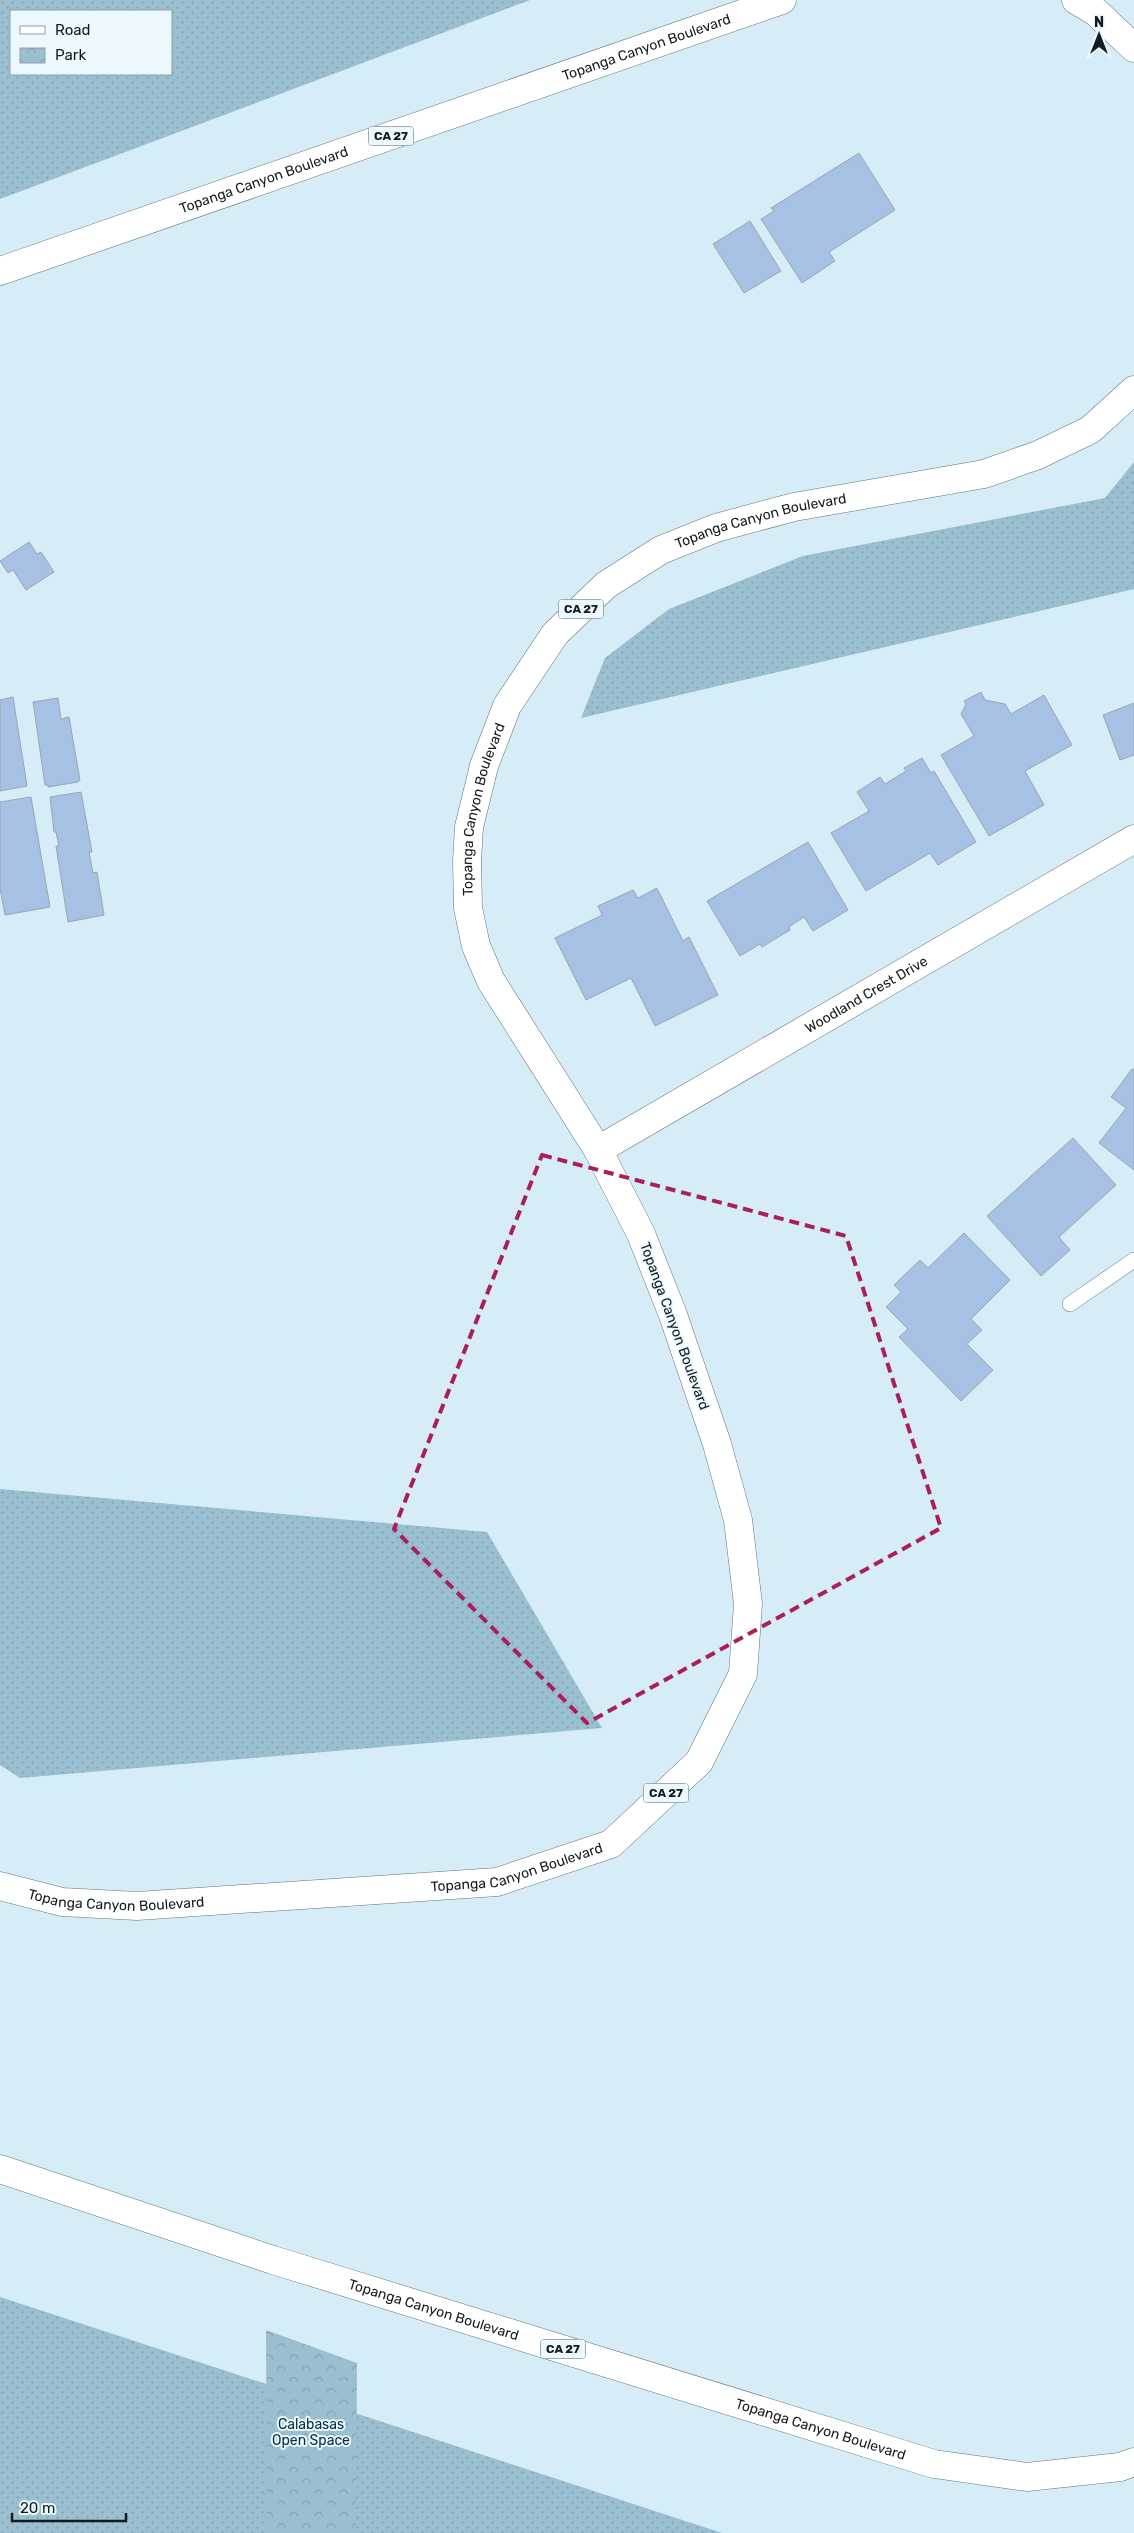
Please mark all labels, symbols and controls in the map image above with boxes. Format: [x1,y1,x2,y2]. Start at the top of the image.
legend [10,10,172,75]
street label: Topanga Canyon Boulevard [560,10,733,85]
north arrow [1074,10,1124,60]
text: N [1094,14,1104,31]
text: Road [55,21,91,39]
text: Park [55,46,86,64]
road number: CA 27 [368,126,414,146]
street label: Topanga Canyon Boulevard [177,143,350,217]
street label: Topanga Canyon Boulevard [673,490,848,553]
road number: CA 27 [558,600,604,618]
street label: Topanga Canyon Boulevard [459,720,509,896]
street label: Woodland Crest Drive [802,953,931,1037]
street label: Topanga Canyon Boulevard [636,1240,713,1412]
road number: CA 27 [644,1784,688,1802]
street label: Topanga Canyon Boulevard [430,1839,605,1895]
street label: Topanga Canyon Boulevard [26,1886,205,1915]
street label: Topanga Canyon Boulevard [346,2276,521,2344]
road number: CA 27 [540,2340,586,2358]
street label: Topanga Canyon Boulevard [733,2395,908,2464]
park label: Calabasas Open Space [272,2416,350,2449]
scale bar [12,2490,126,2522]
text: 20 m [20,2499,55,2517]

